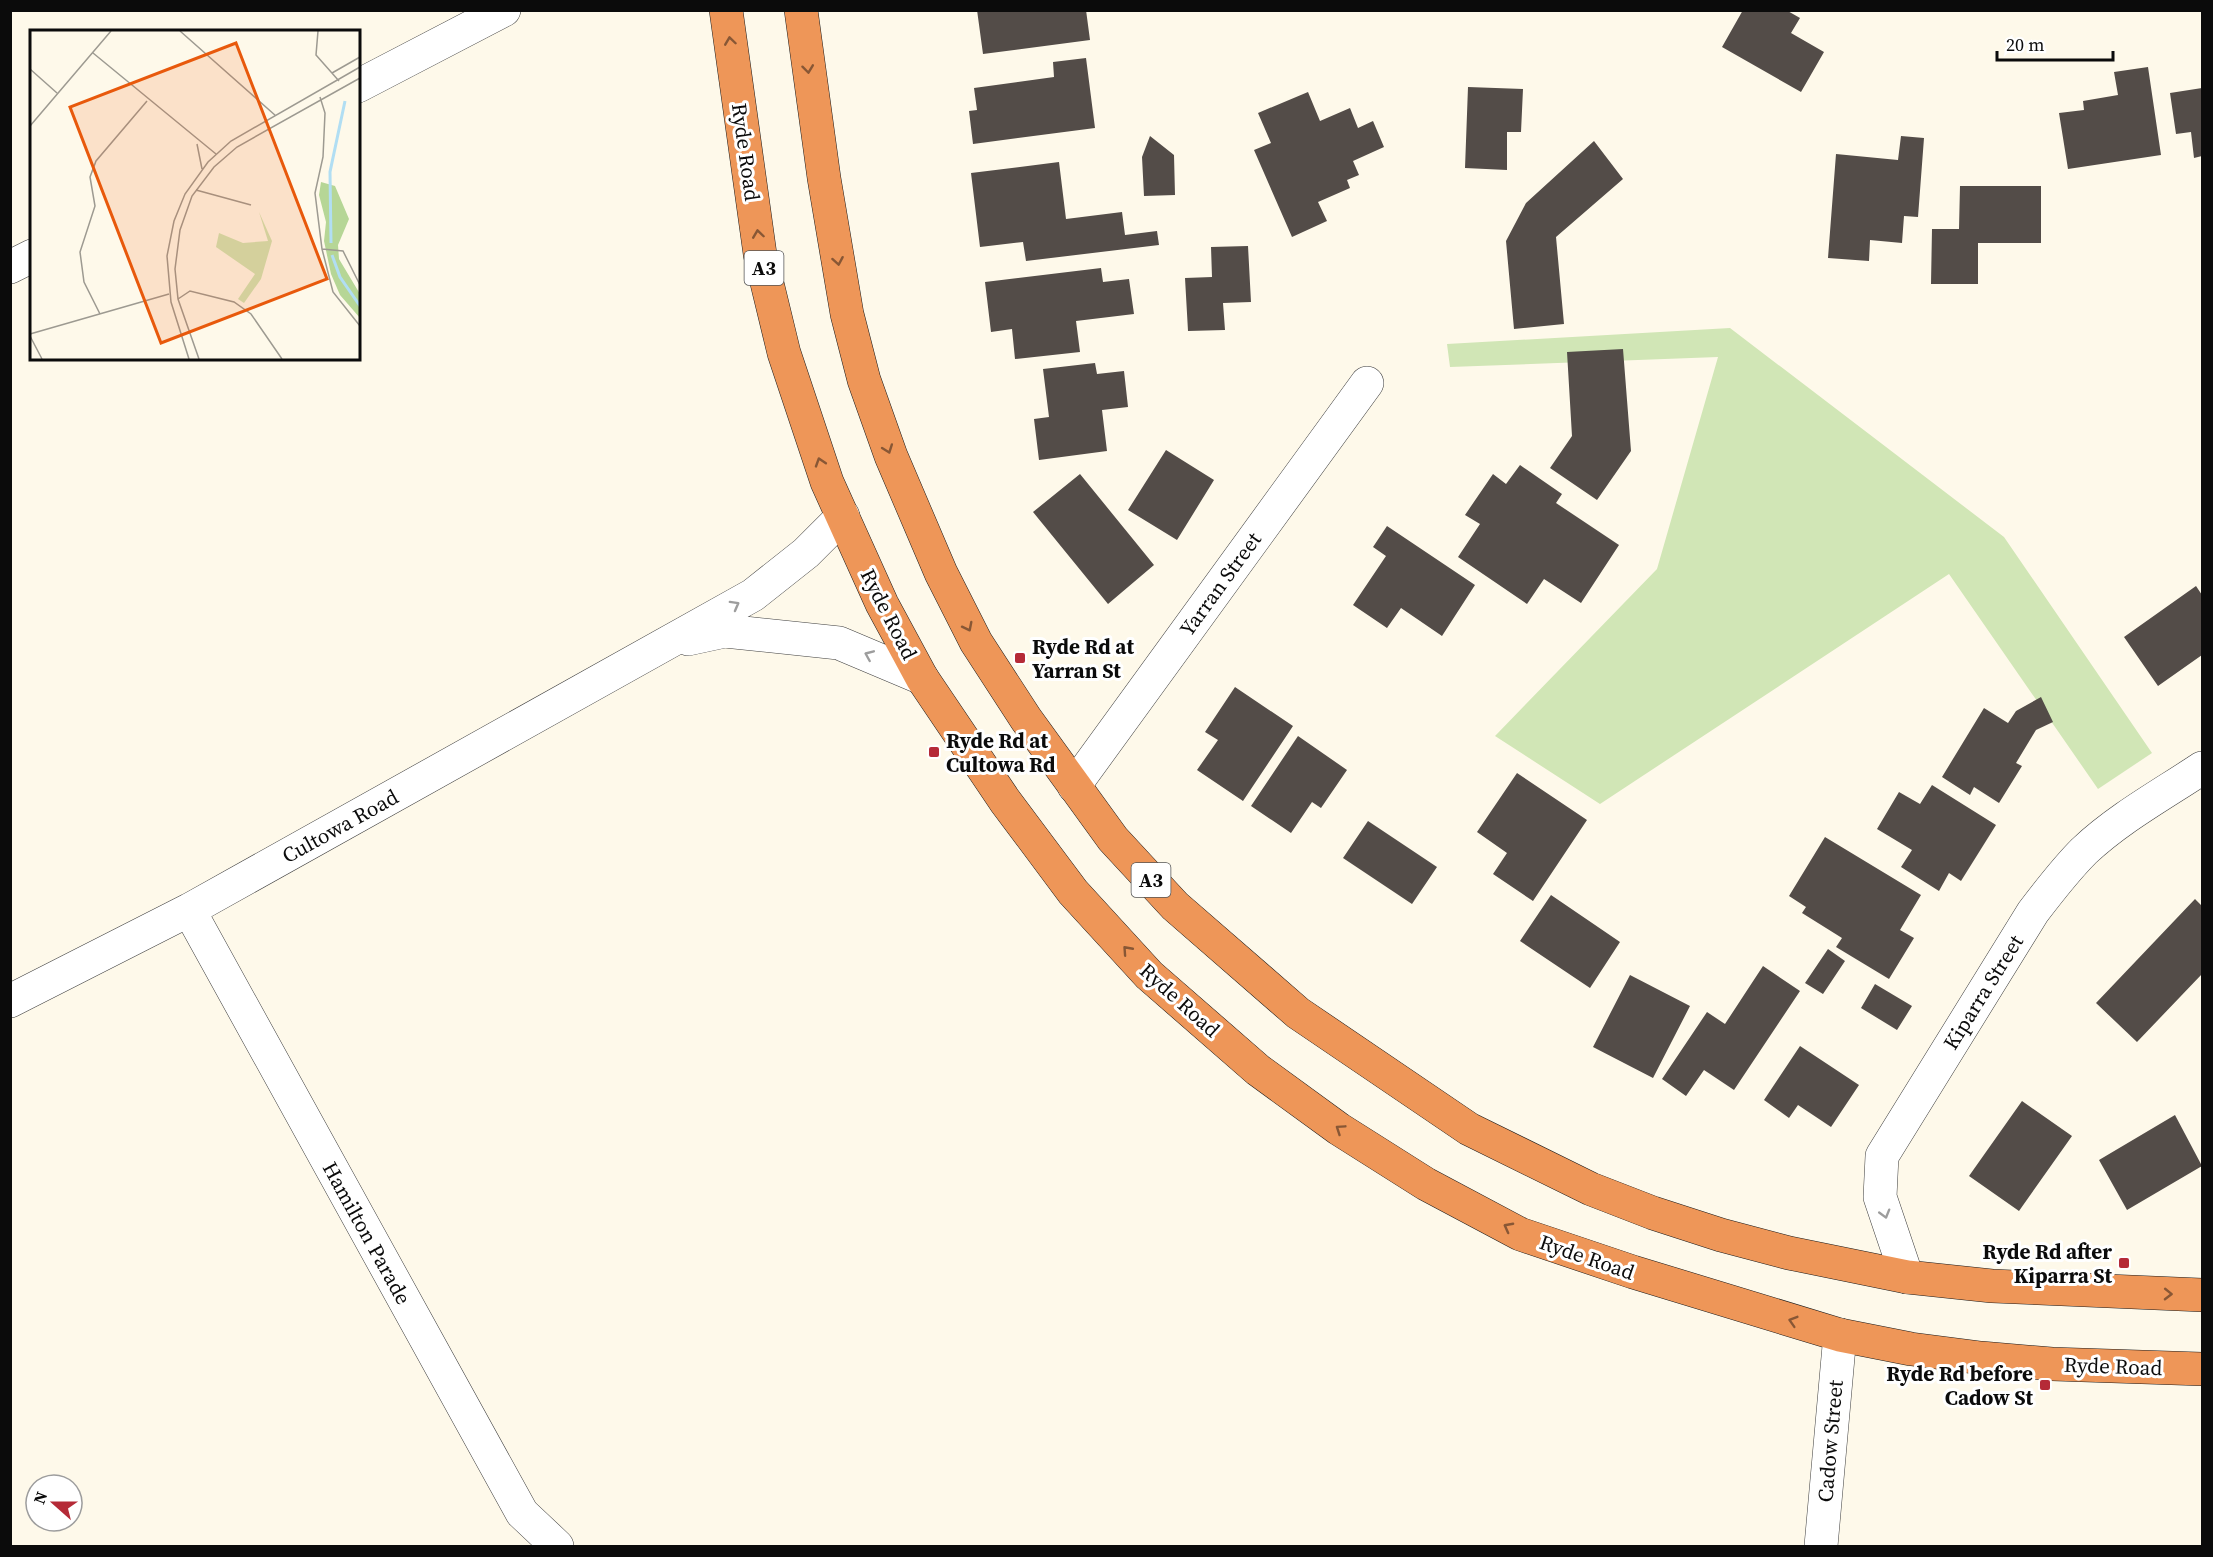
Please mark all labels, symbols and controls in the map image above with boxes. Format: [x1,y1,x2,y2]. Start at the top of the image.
scale bar [1997,24,2112,62]
inset map [30,30,360,360]
text: 20 m [2006,32,2044,57]
one-way arrow [725,36,737,45]
one-way arrow [801,64,814,73]
street label: Ryde Road [725,101,767,203]
one-way arrow [752,229,764,238]
road number: A3 [744,251,783,285]
one-way arrow [831,256,844,266]
one-way arrow [881,443,894,454]
one-way arrow [815,457,828,468]
street label: Yarran Street [1172,526,1268,642]
street label: Ryde Road [854,563,924,665]
one-way arrow [729,600,739,612]
one-way arrow [961,620,973,631]
place label: Ryde Rd at Yarran St [1032,632,1134,685]
one-way arrow [864,651,875,663]
marker: Ryde Rd at Yarran St [1013,651,1027,665]
place label: Ryde Rd at Cultowa Rd [946,726,1056,779]
marker: Ryde Rd at Cultowa Rd [927,745,941,759]
street label: Cultowa Road [277,782,403,870]
road number: A3 [1132,863,1170,897]
street label: Kiparra Street [1936,929,2030,1055]
one-way arrow [1123,947,1134,957]
street label: Ryde Road [1134,956,1226,1044]
one-way arrow [1336,1125,1347,1136]
street label: Hamilton Parade [316,1156,418,1310]
one-way arrow [1878,1208,1890,1219]
one-way arrow [1504,1223,1515,1235]
street label: Ryde Road [1536,1227,1638,1287]
place label: Ryde Rd after Kiparra St [1983,1237,2112,1290]
marker: Ryde Rd after Kiparra St [2117,1256,2131,1270]
one-way arrow [2163,1288,2172,1300]
one-way arrow [1788,1316,1799,1328]
street label: Ryde Road [2063,1350,2163,1382]
place label: Ryde Rd before Cadow St [1886,1359,2033,1412]
marker: Ryde Rd before Cadow St [2038,1378,2052,1392]
street label: Cadow Street [1810,1379,1850,1503]
north arrow [24,1473,84,1533]
text: N [28,1488,52,1507]

